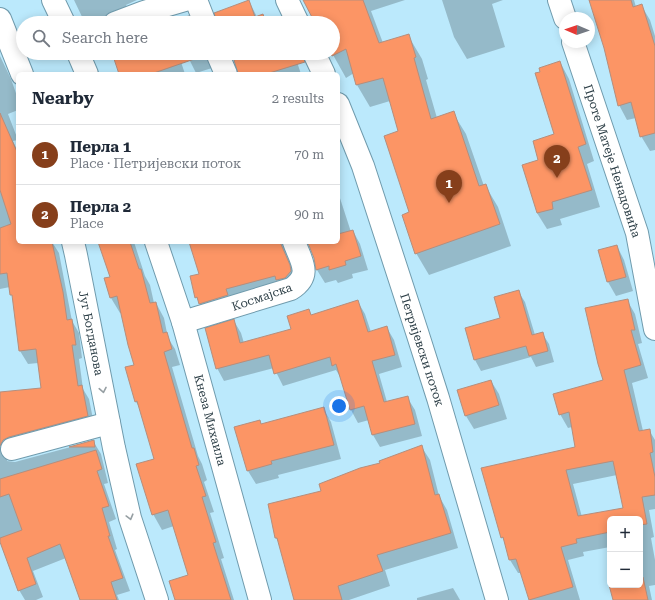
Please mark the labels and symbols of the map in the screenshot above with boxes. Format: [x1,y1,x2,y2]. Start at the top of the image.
north arrow [559,12,595,48]
street label: Проте Матеје Ненадовића [581,83,644,240]
pin: 2 [544,145,570,178]
pin: 1 [436,170,462,203]
street label: Космајска [230,280,294,314]
street label: Југ Богданова [76,289,106,377]
street label: Петријевски поток [397,292,447,409]
street label: Кнеза Михаила [191,373,229,468]
one-way arrow [98,387,106,393]
your location [329,396,349,416]
one-way arrow [125,514,133,520]

